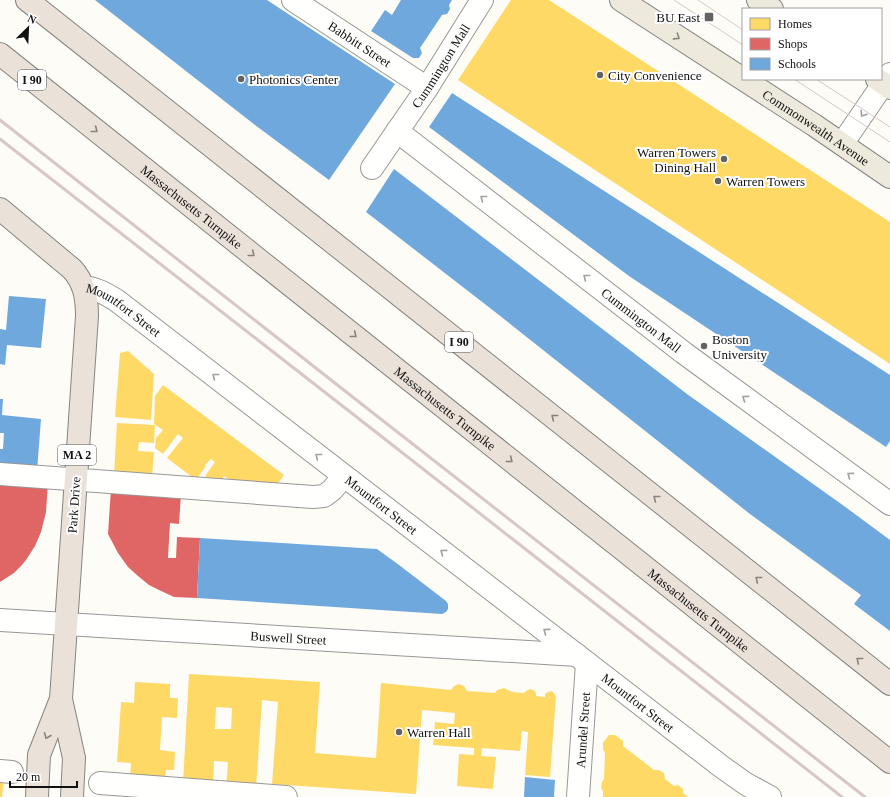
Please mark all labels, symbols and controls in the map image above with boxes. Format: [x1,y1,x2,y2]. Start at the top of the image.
north arrow [8,8,48,48]
legend [742,8,882,80]
place label: BU East [656,10,700,25]
marker: BU East [703,11,715,23]
text: N [26,12,38,26]
text: Homes [778,17,812,31]
street label: Babbitt Street [326,18,394,70]
street label: Cummington Mall [408,21,473,111]
one-way arrow [673,32,680,39]
text: Shops [778,37,808,51]
text: Schools [778,57,816,71]
place label: City Convenience [608,68,702,83]
road number: I 90 [18,70,46,90]
marker: City Convenience [595,70,605,80]
place label: Photonics Center [249,72,339,87]
marker: Photonics Center [236,74,246,84]
street label: Commonwealth Avenue [760,86,873,168]
one-way arrow [860,110,868,117]
one-way arrow [91,125,98,132]
place label: Warren Towers Dining Hall [637,145,716,175]
marker: Warren Towers Dining Hall [719,154,729,164]
street label: Massachusetts Turnpike [138,162,246,252]
place label: Warren Towers [726,174,805,189]
marker: Warren Towers [713,176,723,186]
one-way arrow [480,195,487,203]
one-way arrow [248,249,255,256]
one-way arrow [583,275,590,282]
street label: Mountfort Street [85,280,164,340]
street label: Cummington Mall [599,285,684,356]
one-way arrow [349,330,356,337]
road number: I 90 [445,332,473,352]
place label: Boston University [712,332,767,362]
marker: Boston University [699,341,709,351]
street label: Massachusetts Turnpike [392,363,499,453]
one-way arrow [212,373,219,381]
one-way arrow [743,396,750,403]
one-way arrow [552,415,559,422]
road number: MA 2 [58,445,96,465]
one-way arrow [315,453,322,460]
one-way arrow [506,455,513,462]
street label: Mountfort Street [342,472,421,537]
one-way arrow [848,473,855,480]
street label: Park Drive [65,476,83,534]
one-way arrow [653,496,660,503]
one-way arrow [441,550,448,557]
street label: Massachusetts Turnpike [645,565,753,655]
one-way arrow [755,576,762,583]
street label: Buswell Street [250,628,327,647]
one-way arrow [544,629,551,636]
one-way arrow [857,657,864,664]
street label: Mountfort Street [599,670,678,735]
street label: Arundel Street [572,691,593,769]
place label: Warren Hall [407,725,471,740]
marker: Warren Hall [394,727,404,737]
one-way arrow [43,732,51,739]
scale bar [10,763,77,789]
text: 20 m [16,770,41,784]

